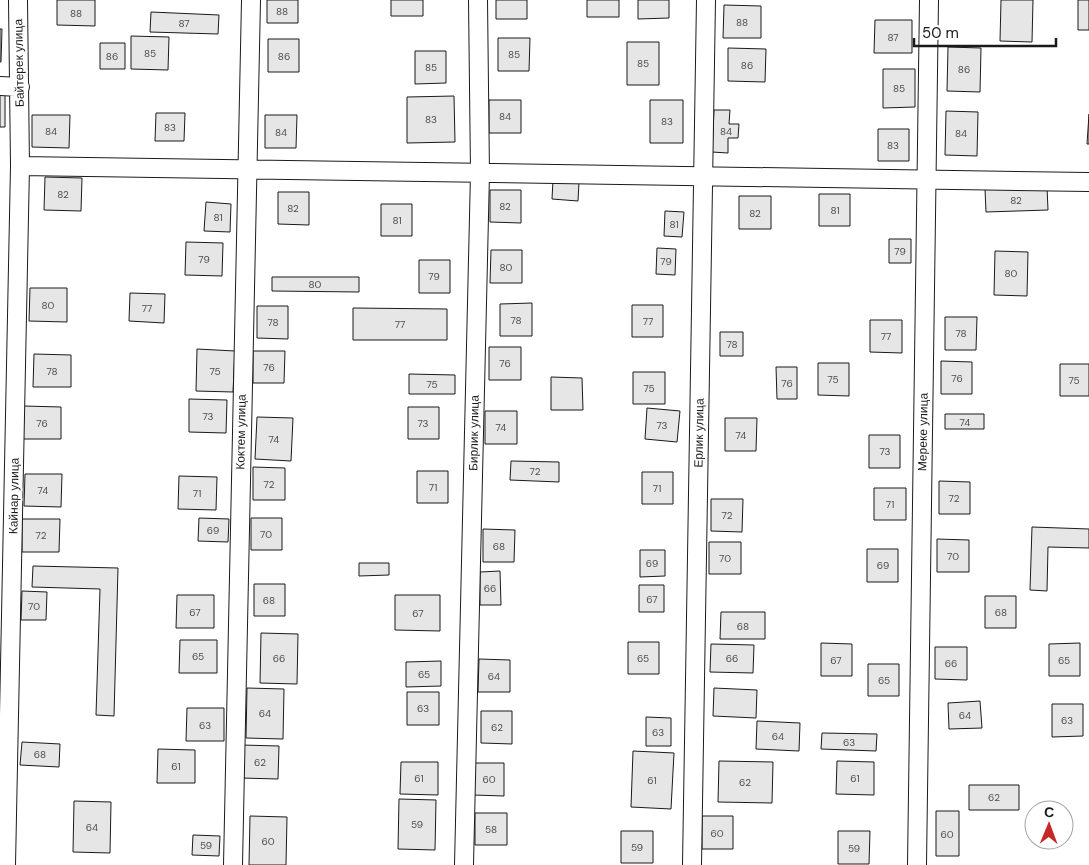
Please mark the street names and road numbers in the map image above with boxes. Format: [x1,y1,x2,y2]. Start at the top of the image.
street label: Байтерек улица [10,19,28,107]
street label: Мереке улица [914,392,932,471]
street label: Коктем улица [232,394,250,470]
street label: Бирлик улица [465,395,483,471]
street label: Ерлик улица [690,398,708,468]
street label: Кайнар улица [5,457,23,534]

